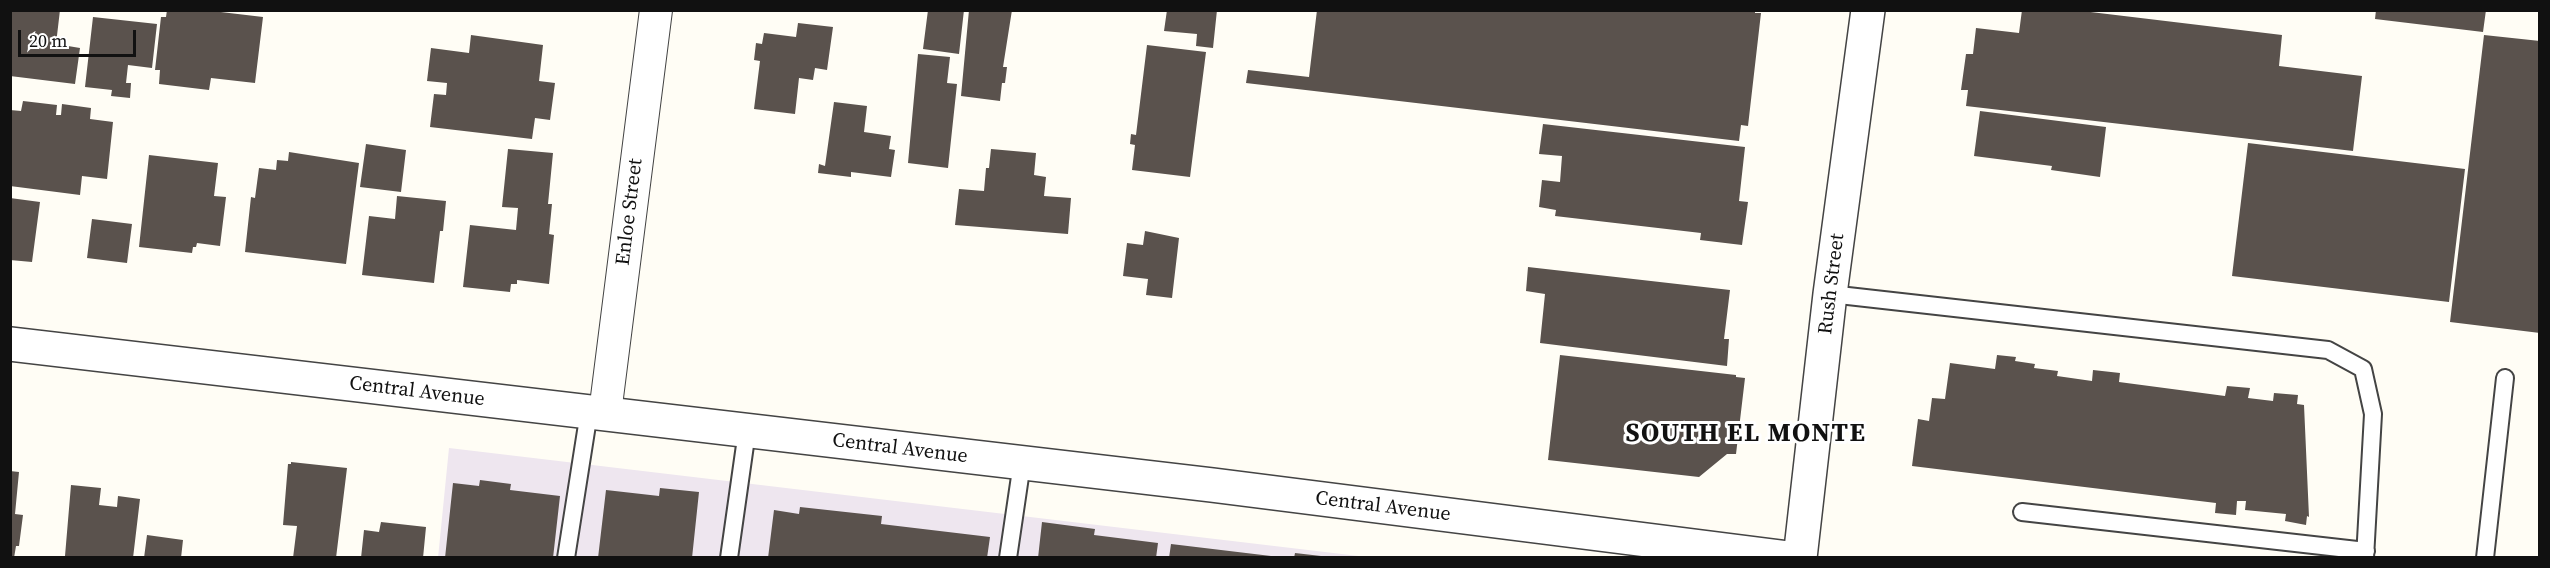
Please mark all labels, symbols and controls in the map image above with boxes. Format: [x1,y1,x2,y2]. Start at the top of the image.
scale bar [21,18,140,56]
text: 20 m [29,28,67,53]
street label: Enloe Street [612,157,648,267]
street label: Rush Street [1814,232,1850,336]
street label: Central Avenue [348,372,486,412]
district label: SOUTH EL MONTE [1625,418,1867,450]
street label: Central Avenue [831,429,969,469]
street label: Central Avenue [1314,487,1452,527]

